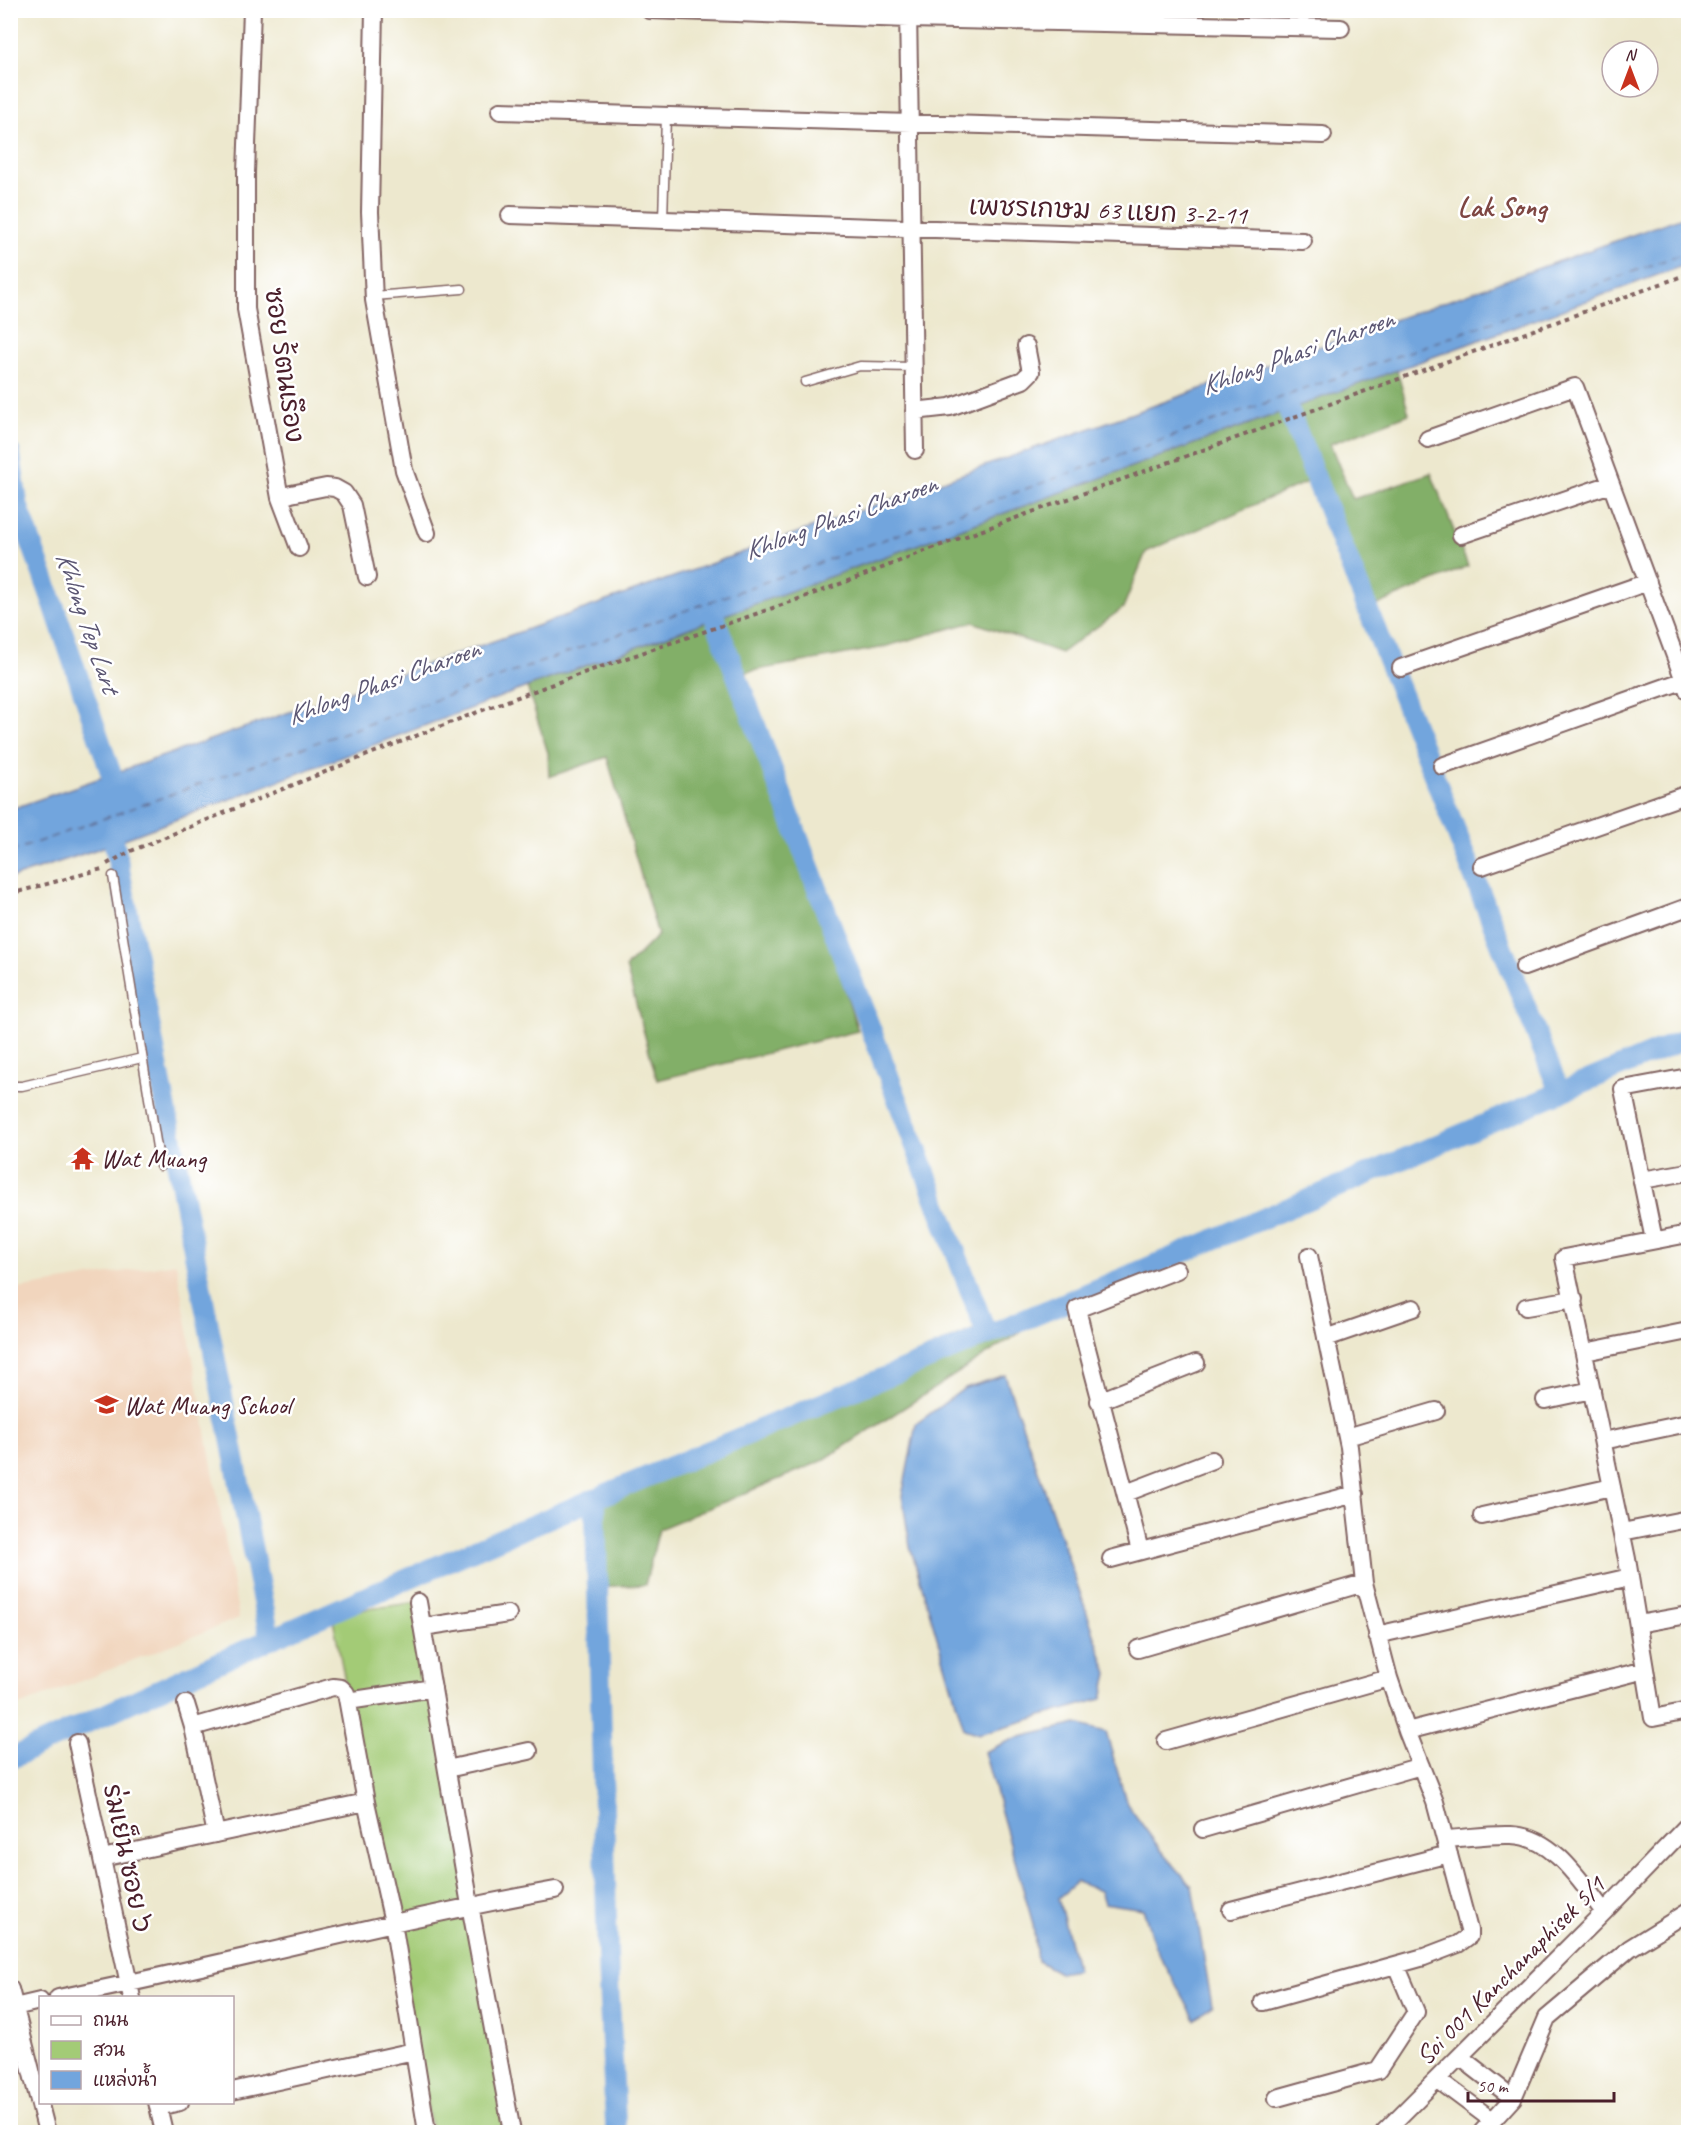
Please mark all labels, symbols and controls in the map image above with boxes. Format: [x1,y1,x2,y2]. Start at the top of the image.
north arrow [1600,39,1660,99]
text: N [1625,45,1638,65]
street label: เพชรเกษม 63 แยก 3-2-11 [968,189,1249,232]
district label: Lak Song [1458,189,1549,224]
street label: ซอย ร้ตนเรึอง [257,285,312,445]
water label: Khlong Phasi Charoen [1196,300,1401,403]
water label: Khlong Phasi Charoen [739,465,944,568]
water label: Khlong Tep Lart [48,547,130,701]
water label: Khlong Phasi Charoen [282,630,487,733]
place label: Wat Muang [101,1142,208,1175]
temple icon: Wat Muang [70,1145,96,1171]
place label: Wat Muang School [124,1389,295,1422]
school or university icon: Wat Muang School [93,1392,119,1418]
street label: ร่มเย็น ซอย ๖ [96,1781,159,1935]
street label: Soi 001 Kanchanaphisek 5/1 [1409,1868,1613,2072]
legend [39,1996,234,2104]
text: ถนน [93,2009,128,2031]
text: สวน [93,2039,125,2061]
text: แหล่งน้ำ [93,2063,157,2091]
scale bar [1468,2065,1614,2103]
text: 50 m [1477,2075,1510,2097]

